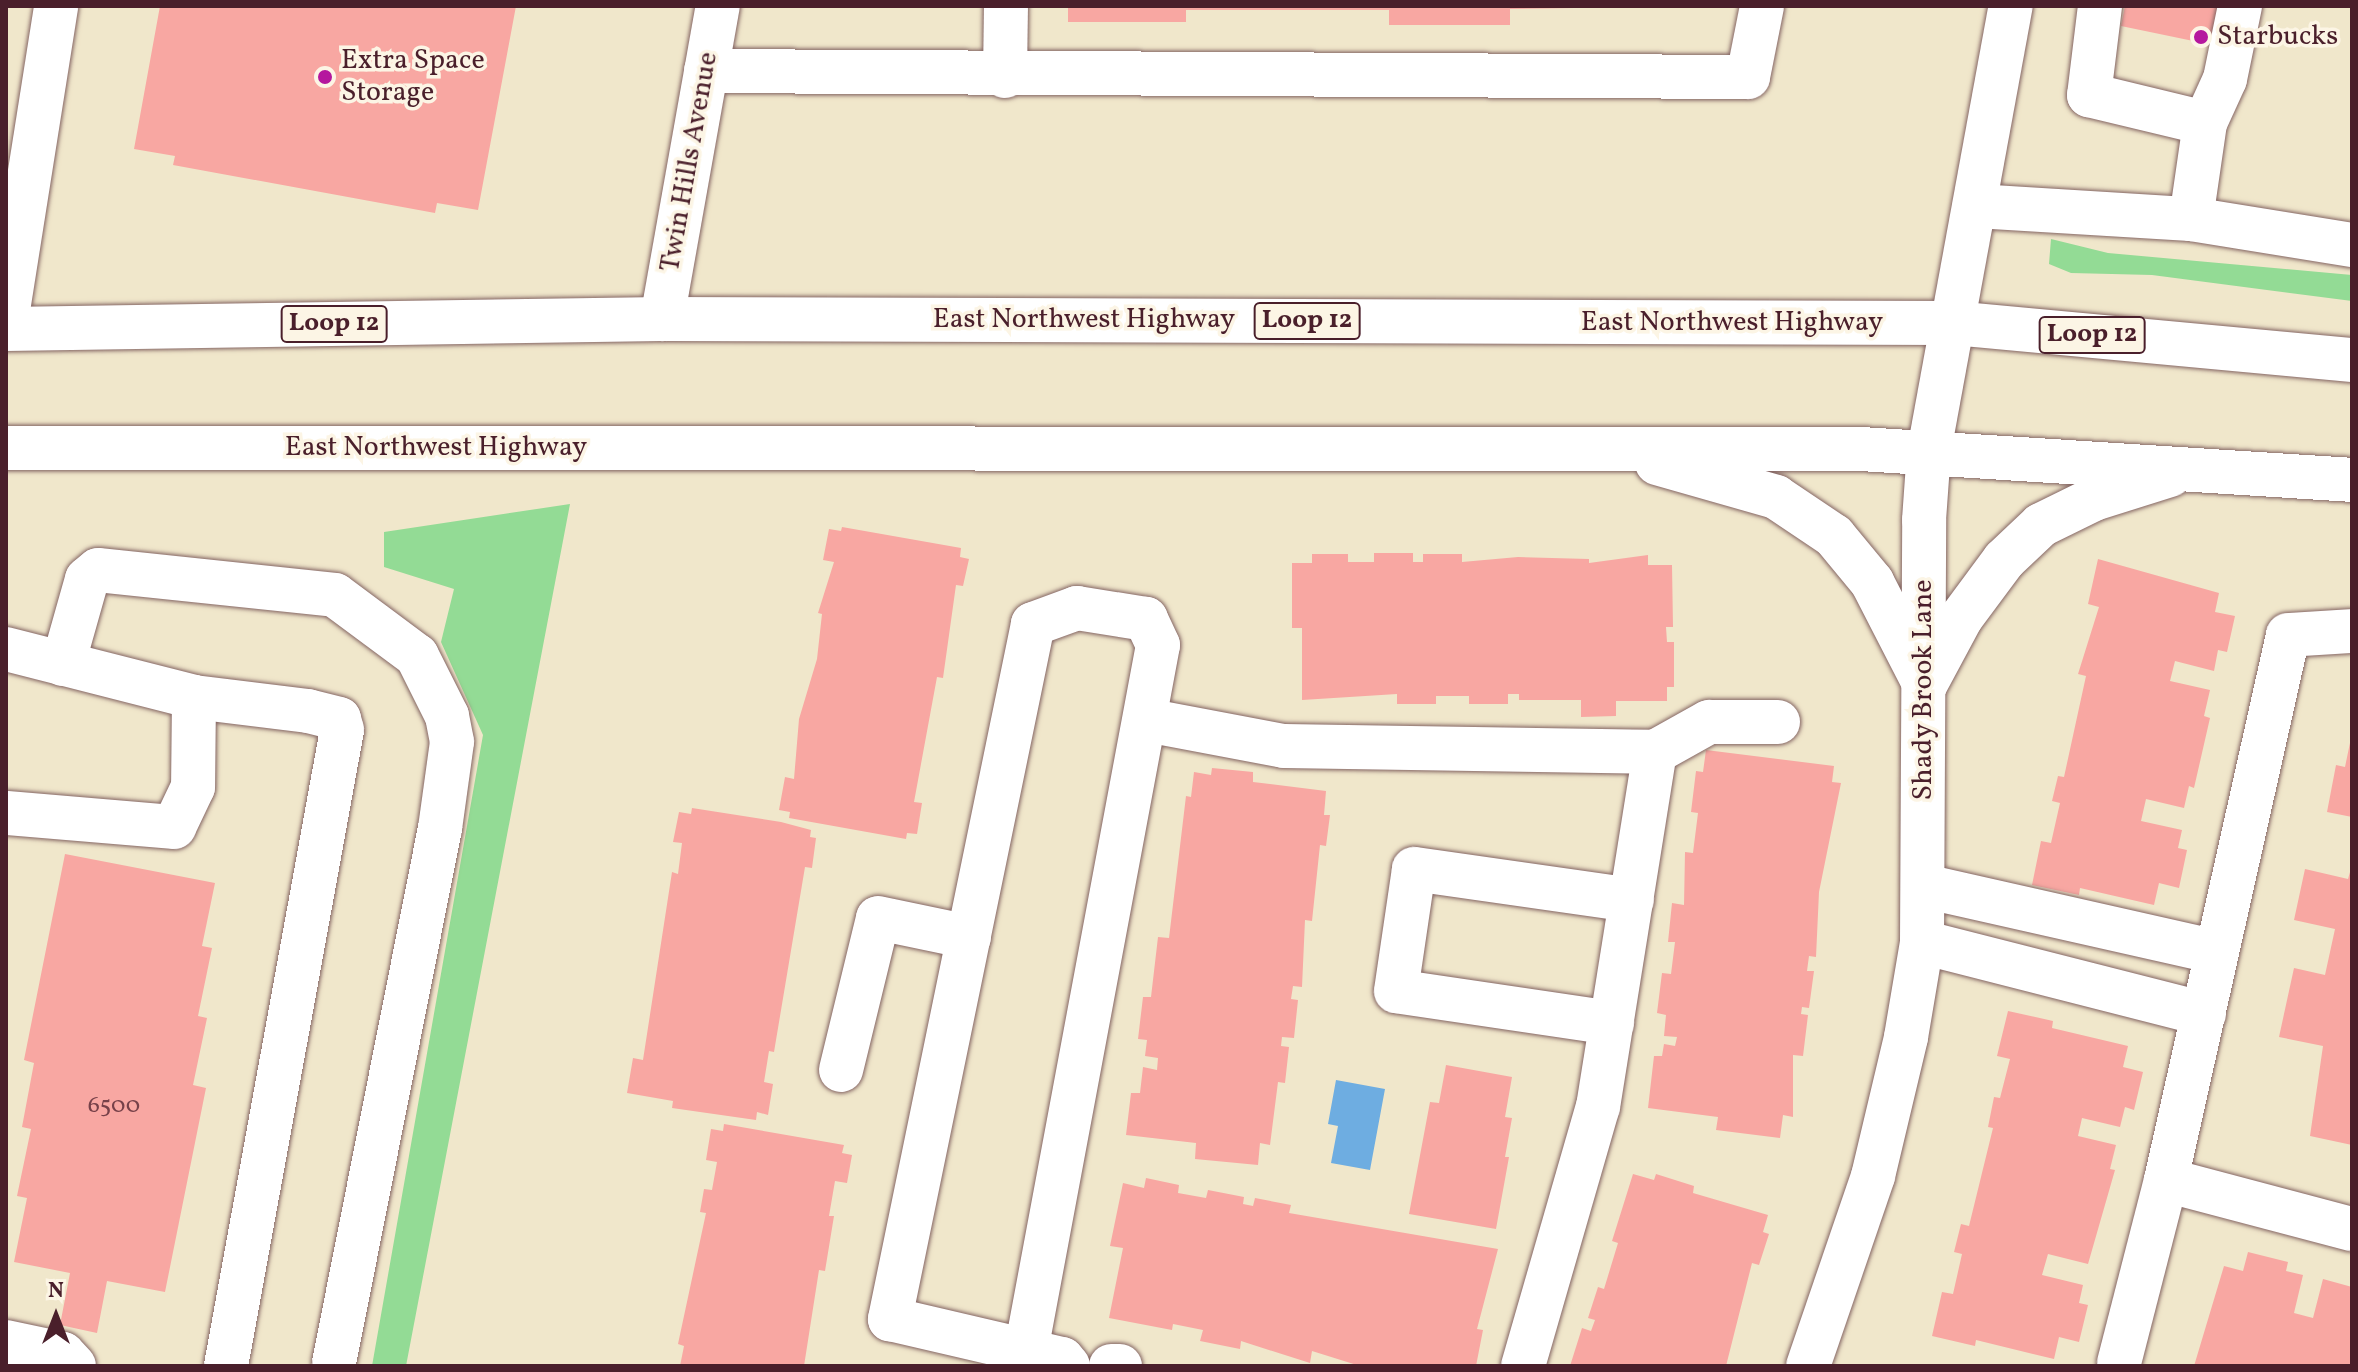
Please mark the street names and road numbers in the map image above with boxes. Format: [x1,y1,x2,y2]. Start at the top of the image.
street label: Twin Hills Avenue [654,49,726,275]
road number: Loop 12 [1253,299,1361,343]
road number: Loop 12 [280,302,388,346]
street label: East Northwest Highway [933,303,1235,337]
street label: East Northwest Highway [1581,306,1883,340]
road number: Loop 12 [2038,313,2146,357]
street label: East Northwest Highway [285,431,587,465]
street label: Shady Brook Lane [1907,579,1941,801]

